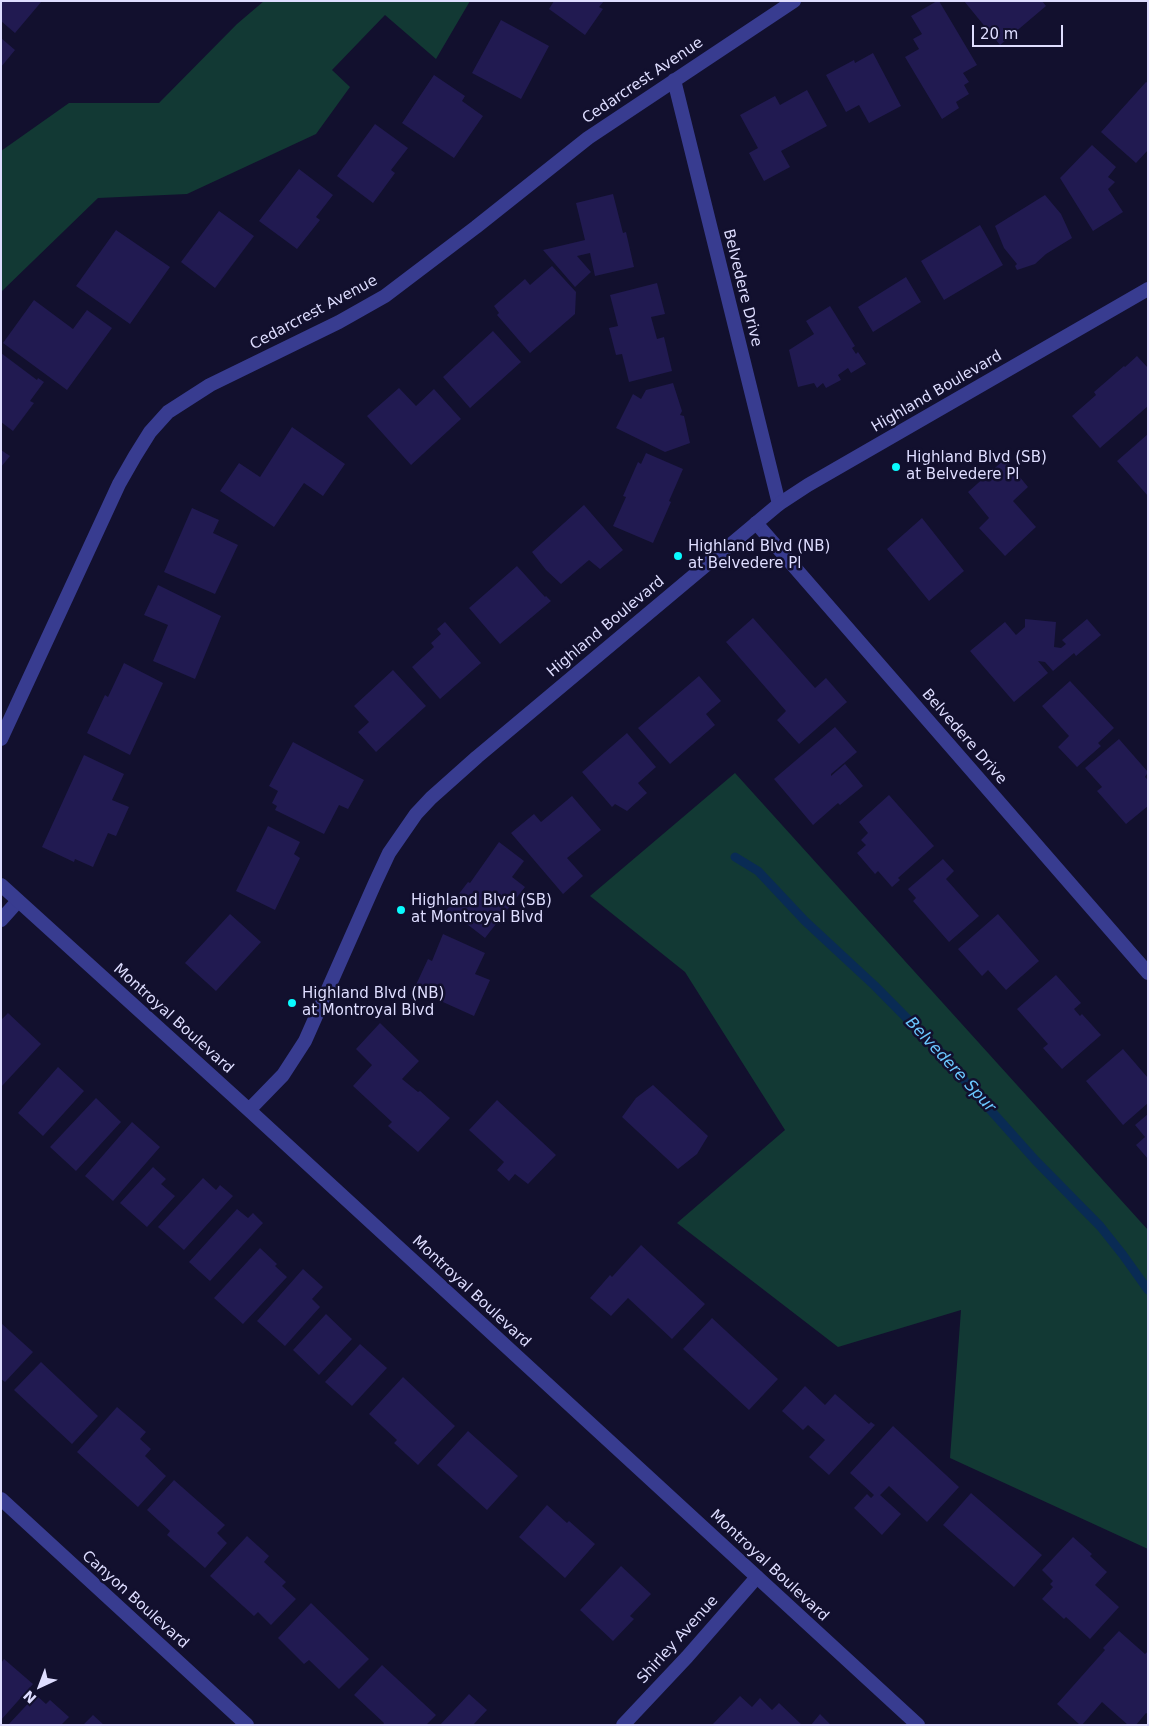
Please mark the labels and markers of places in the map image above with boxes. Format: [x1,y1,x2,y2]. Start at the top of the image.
place label: Highland Blvd (SB) at Belvedere Pl [906,449,1047,484]
marker: Highland Blvd (SB) at Belvedere Pl [890,461,902,473]
place label: Highland Blvd (NB) at Belvedere Pl [688,538,830,573]
marker: Highland Blvd (NB) at Belvedere Pl [672,550,684,562]
place label: Highland Blvd (SB) at Montroyal Blvd [411,892,552,927]
marker: Highland Blvd (SB) at Montroyal Blvd [395,904,407,916]
place label: Highland Blvd (NB) at Montroyal Blvd [302,985,444,1020]
marker: Highland Blvd (NB) at Montroyal Blvd [286,997,298,1009]

